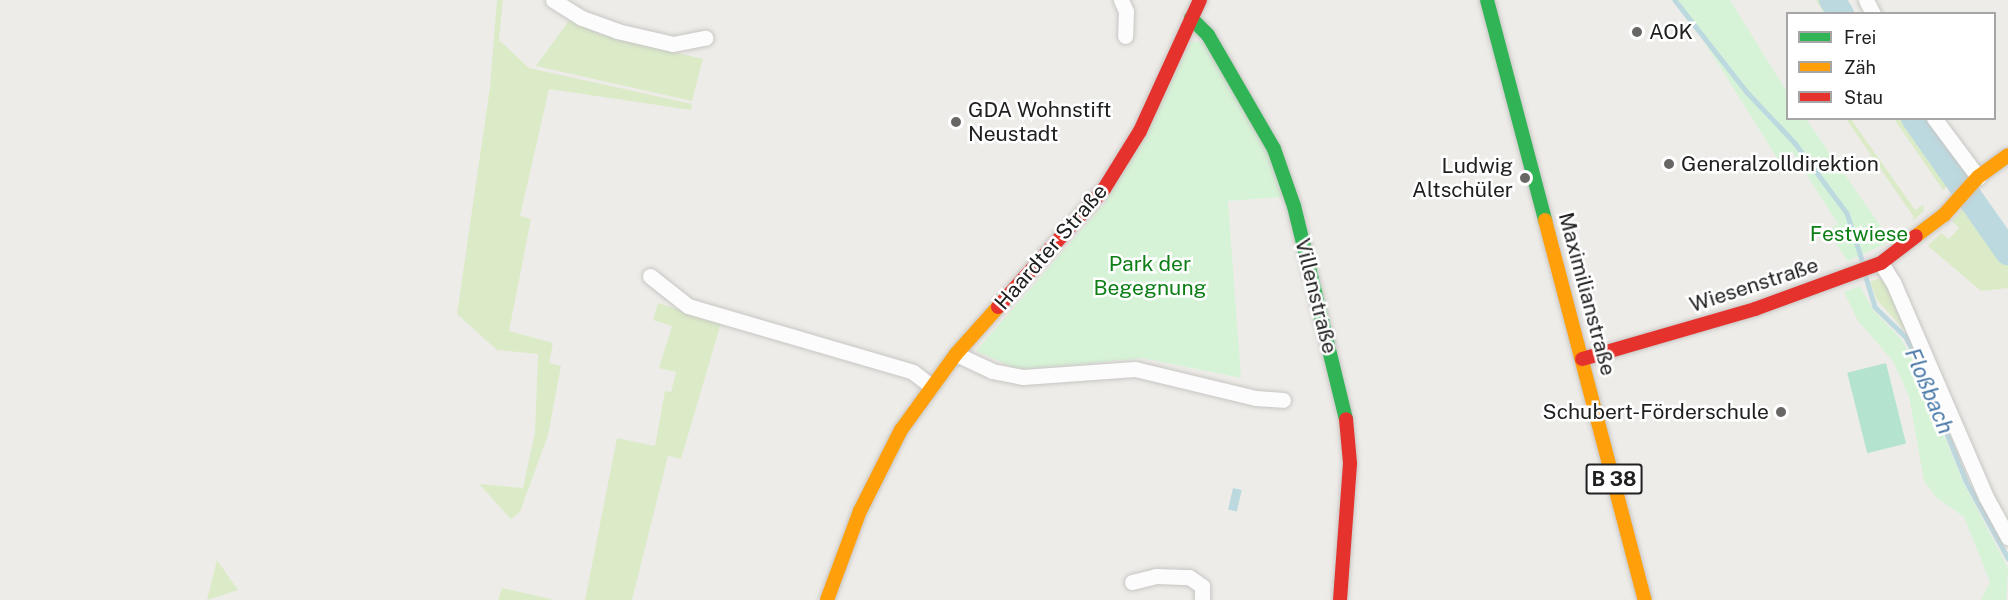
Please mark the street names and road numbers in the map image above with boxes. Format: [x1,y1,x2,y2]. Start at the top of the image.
street label: Haardter Straße [990,179,1112,315]
street label: Maximilianstraße [1553,210,1621,378]
street label: Villenstraße [1290,236,1342,356]
street label: Wiesenstraße [1686,252,1822,318]
road number: B 38 [1586,462,1642,496]

